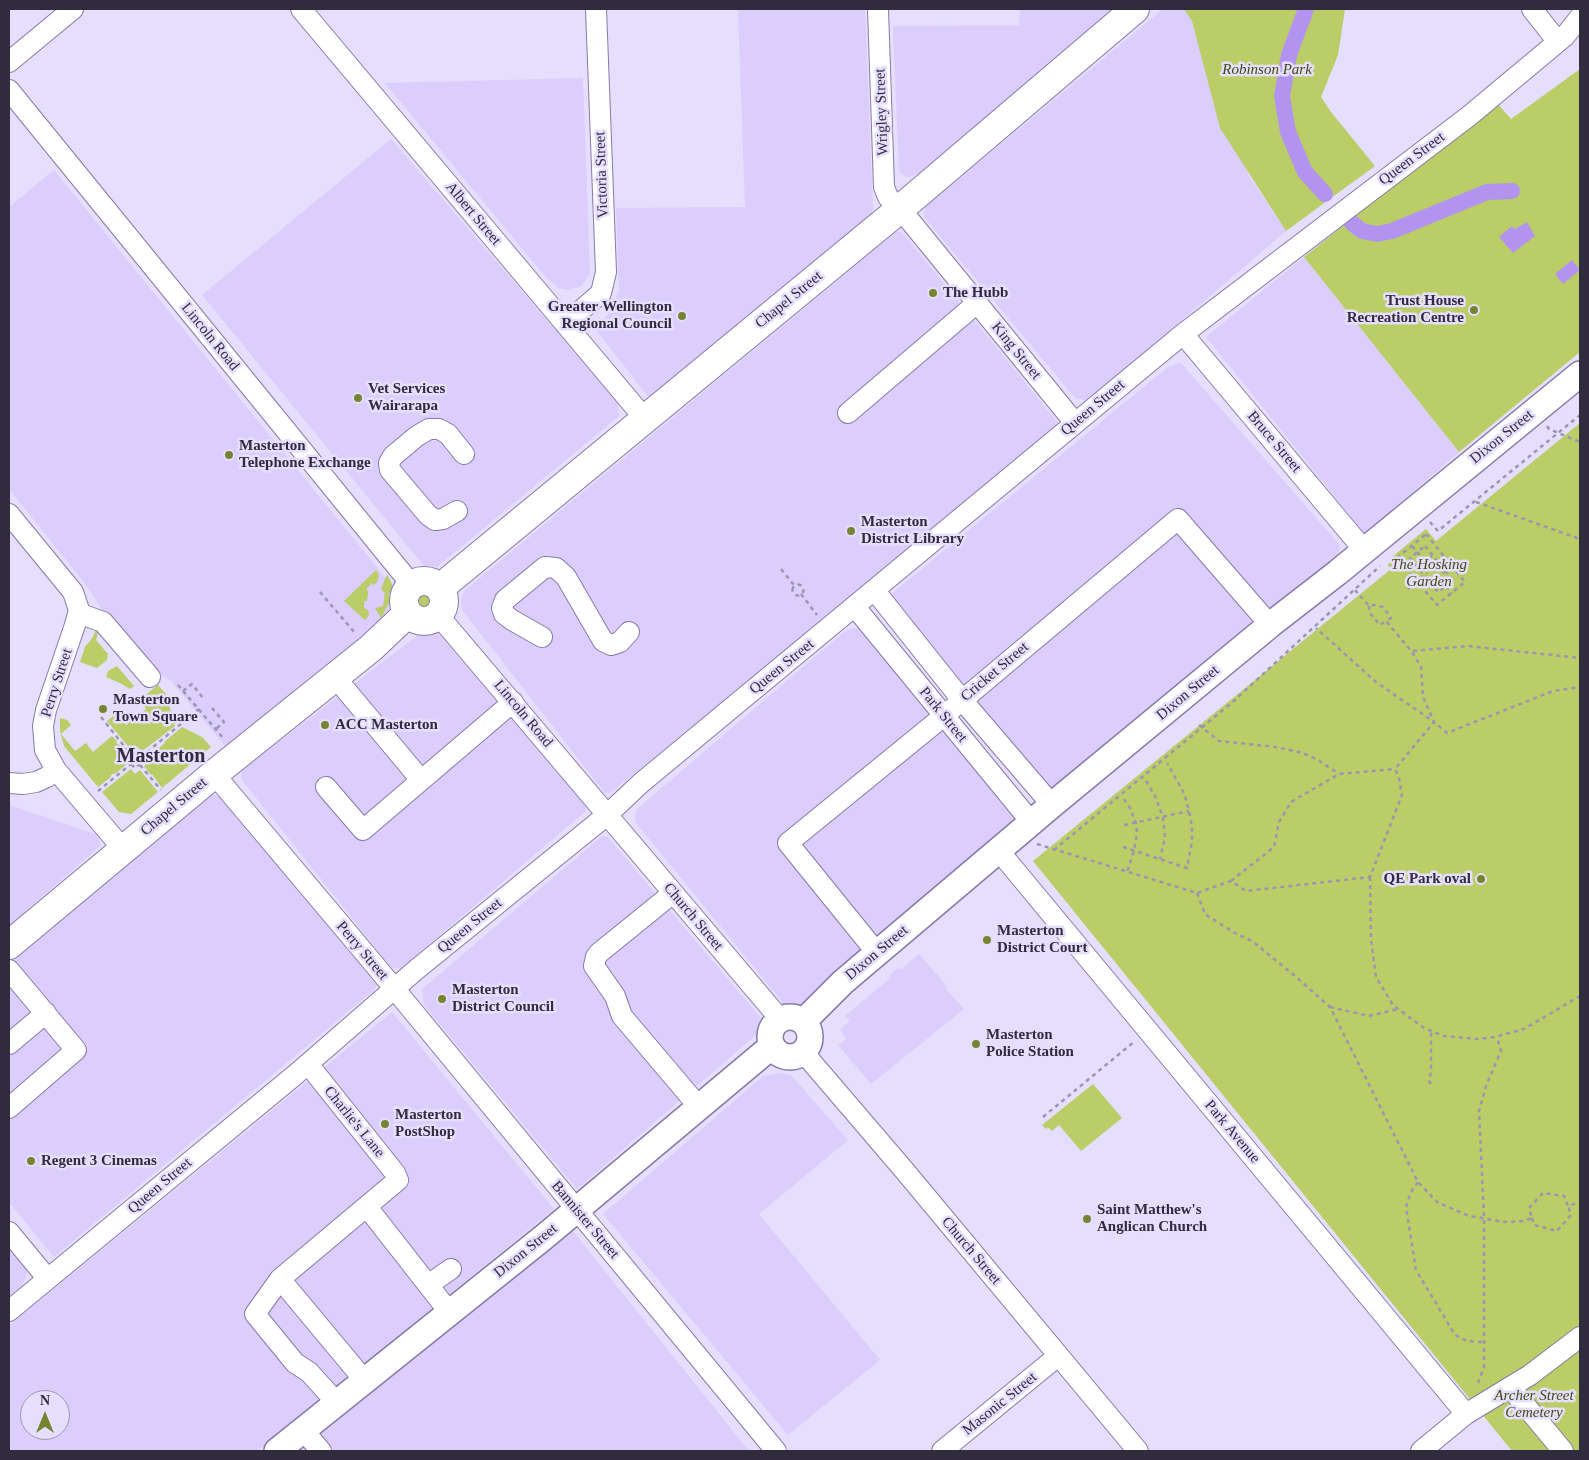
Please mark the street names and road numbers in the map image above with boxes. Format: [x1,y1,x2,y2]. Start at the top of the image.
street label: Wrigley Street [871,68,893,156]
street label: Queen Street [1375,128,1449,190]
street label: Victoria Street [591,131,613,219]
street label: Albert Street [441,179,505,249]
street label: Chapel Street [752,267,826,333]
street label: Lincoln Road [177,299,243,375]
street label: King Street [987,319,1045,383]
street label: Queen Street [1057,376,1129,440]
street label: Dixon Street [1467,406,1537,468]
street label: Bruce Street [1243,408,1305,476]
street label: Queen Street [746,635,818,699]
street label: Cricket Street [957,638,1033,706]
street label: Perry Street [37,646,77,720]
street label: Dixon Street [1153,662,1223,724]
street label: Lincoln Road [490,677,556,751]
street label: Park Street [915,684,971,746]
street label: Chapel Street [137,774,211,840]
street label: Church Street [659,879,727,955]
street label: Queen Street [434,894,506,958]
street label: Perry Street [332,918,392,984]
street label: Dixon Street [842,922,912,984]
street label: Charlie's Lane [320,1083,388,1161]
street label: Park Avenue [1200,1097,1264,1167]
street label: Queen Street [124,1154,196,1218]
street label: Bannister Street [547,1177,623,1263]
street label: Church Street [937,1213,1005,1289]
street label: Dixon Street [491,1220,561,1282]
street label: Masonic Street [959,1369,1041,1439]

